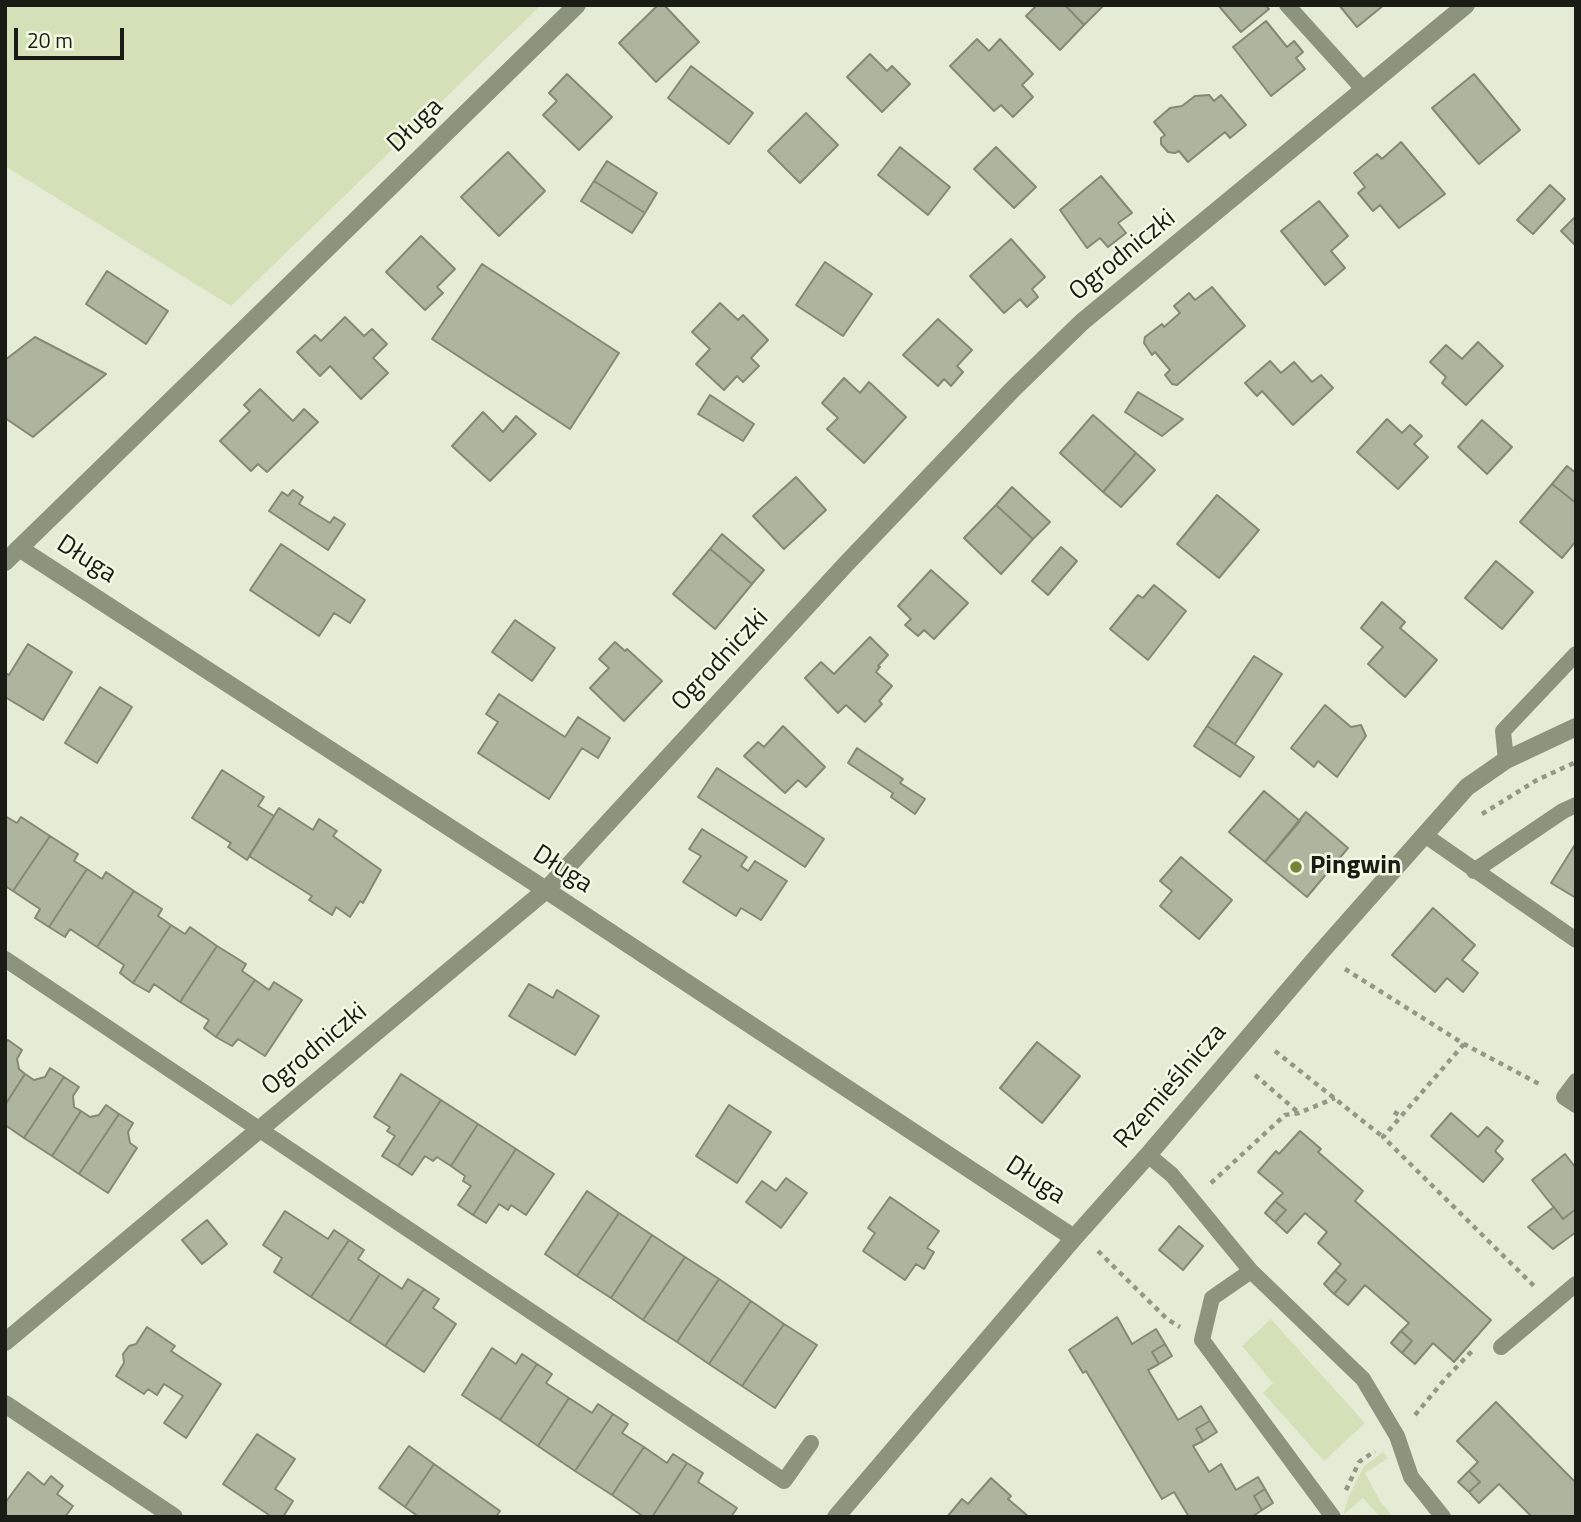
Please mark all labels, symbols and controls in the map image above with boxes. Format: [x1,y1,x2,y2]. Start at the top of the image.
scale bar [18,14,128,58]
text: 20 m [27,24,73,56]
street label: Długa [382,92,450,160]
street label: Ogrodniczki [1064,204,1182,308]
street label: Długa [50,529,122,591]
street label: Ogrodniczki [666,604,776,718]
street label: Długa [526,839,598,901]
place label: Pingwin [1310,851,1401,883]
marker: Pingwin [1288,859,1304,875]
street label: Ogrodniczki [256,997,374,1103]
street label: Rzemieślnicza [1108,1018,1234,1156]
street label: Długa [999,1150,1071,1212]

